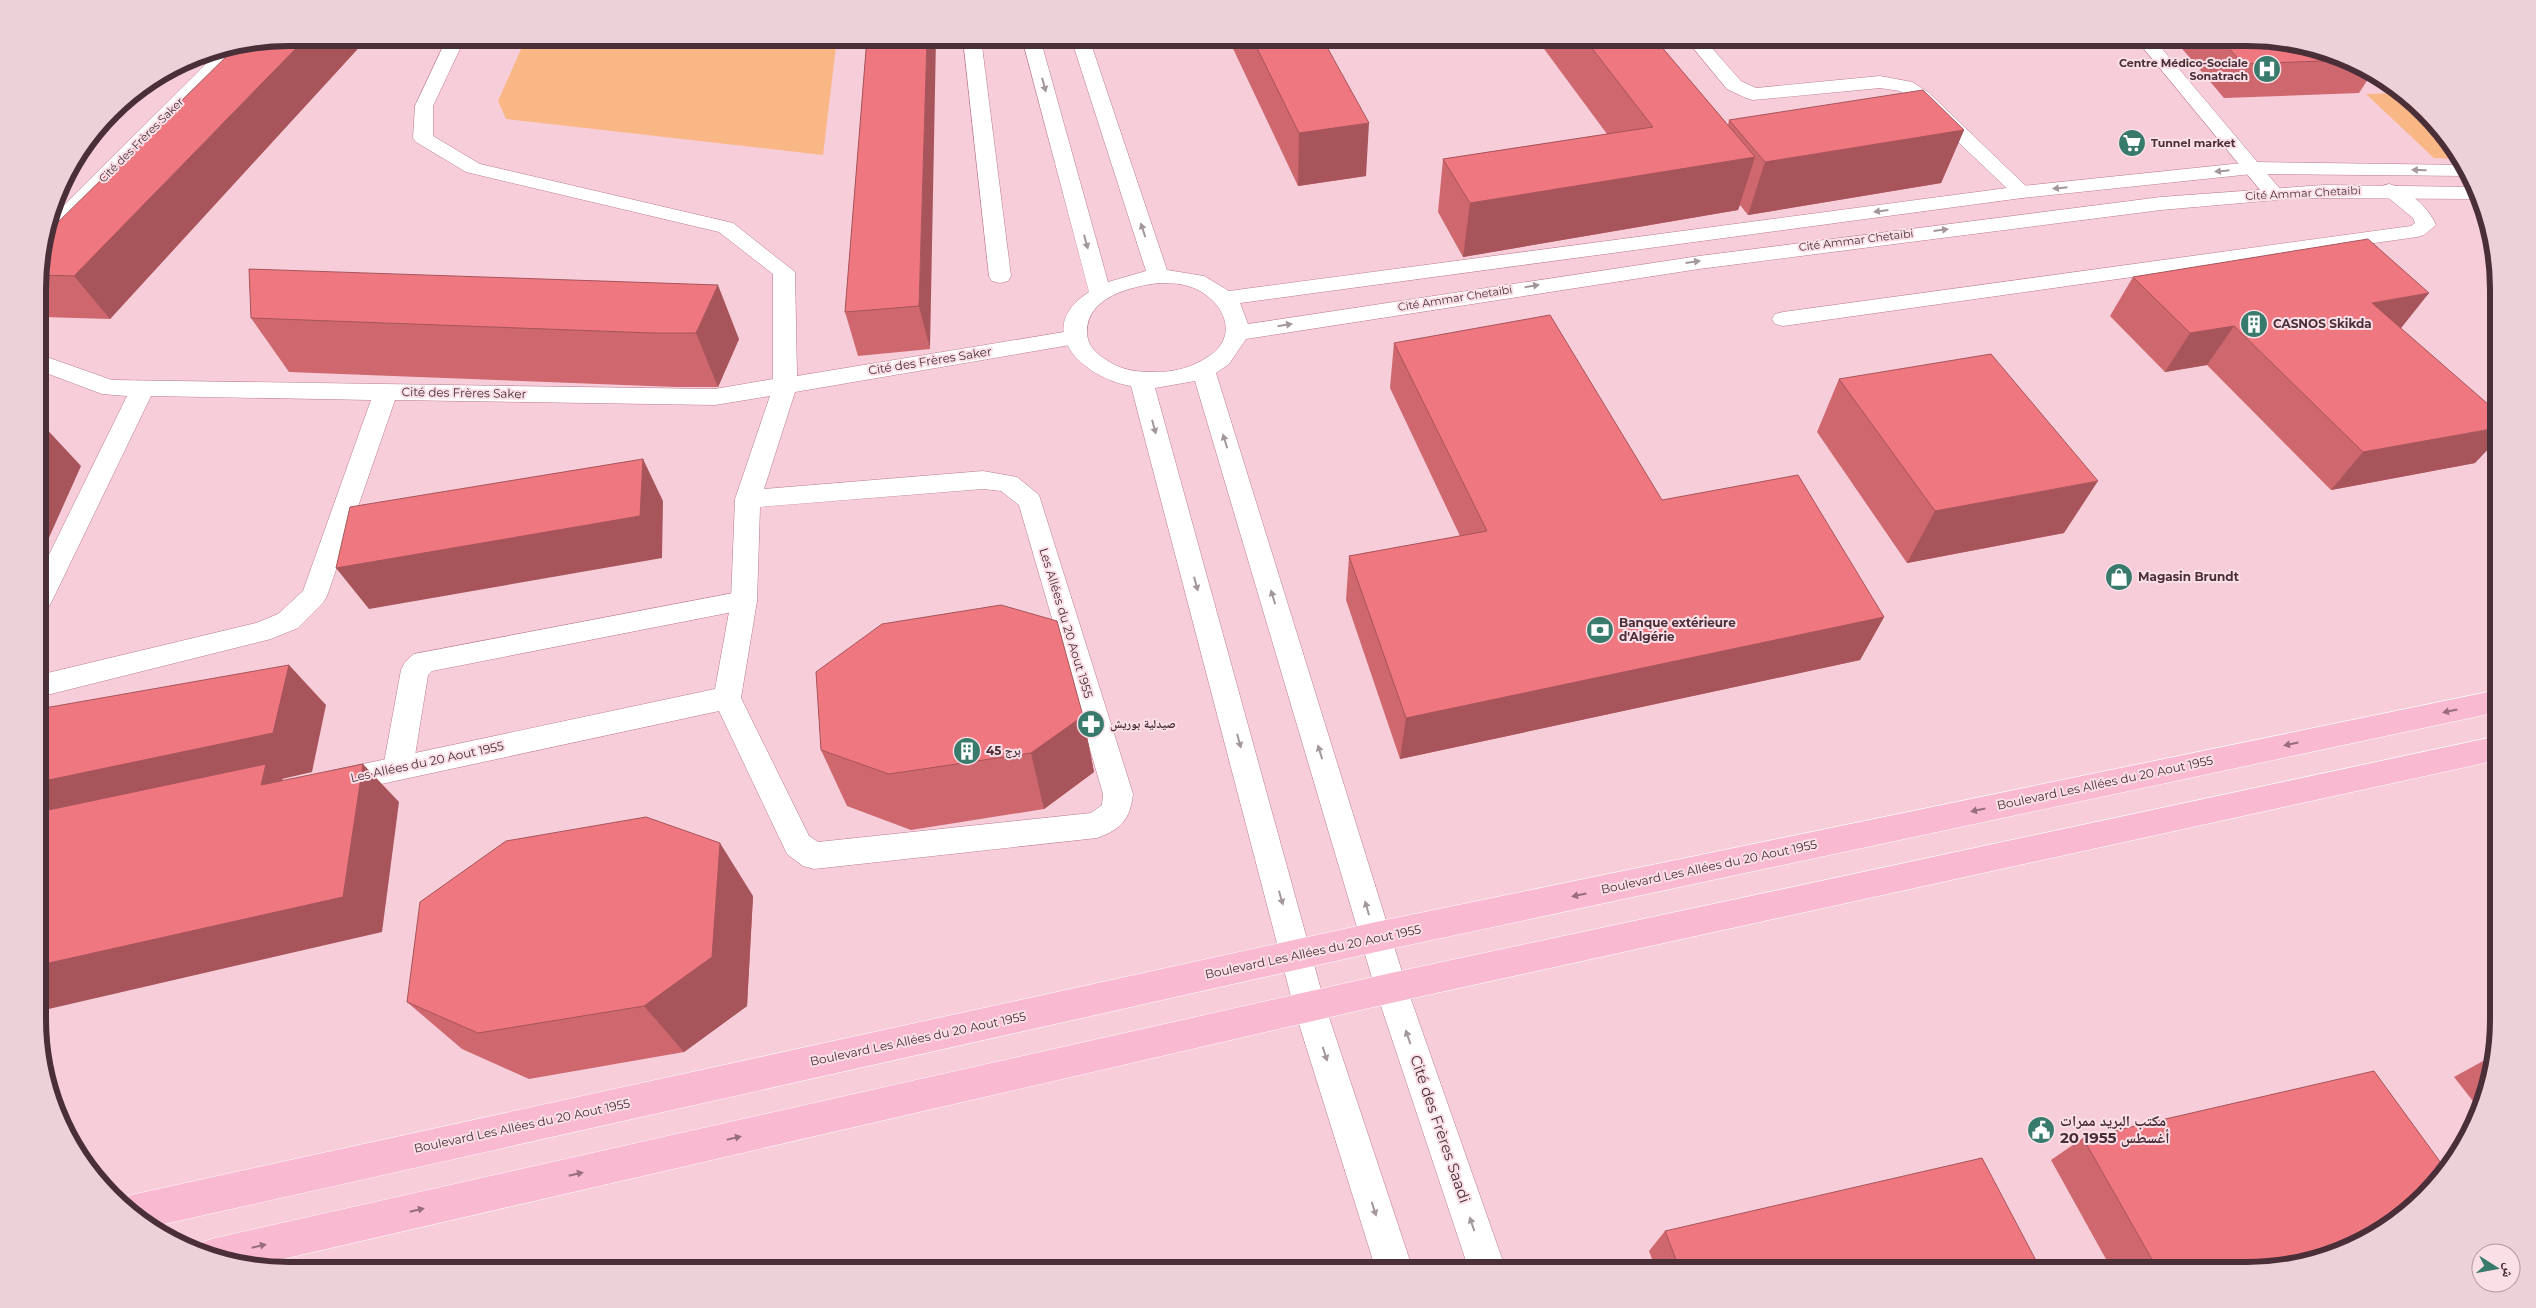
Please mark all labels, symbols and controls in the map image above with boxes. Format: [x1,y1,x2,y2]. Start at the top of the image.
hospital icon: Centre Médico-Sociale Sonatrach [2252,54,2282,84]
place label: Centre Médico-Sociale Sonatrach [2119,56,2248,83]
one-way arrow [1040,77,1048,92]
street label: Cité des Frères Saker [96,95,186,185]
supermarket icon: Tunnel market [2117,128,2147,158]
place label: Tunnel market [2151,136,2236,150]
one-way arrow [2411,166,2427,174]
one-way arrow [2213,167,2229,175]
street label: Cité Ammar Chetaibi [2245,183,2361,203]
one-way arrow [2052,184,2068,192]
one-way arrow [1873,207,1889,215]
one-way arrow [1139,222,1146,237]
street label: Cité Ammar Chetaibi [1798,226,1914,254]
one-way arrow [1933,226,1949,234]
one-way arrow [1082,234,1090,249]
one-way arrow [1685,258,1701,266]
street label: Cité Ammar Chetaibi [1397,282,1513,314]
one-way arrow [1524,282,1540,290]
building icon: CASNOS Skikda [2239,309,2269,339]
place label: CASNOS Skikda [2273,316,2372,331]
one-way arrow [1277,321,1293,329]
street label: Cité des Frères Saker [867,343,993,378]
street label: Cité des Frères Saker [401,384,527,401]
one-way arrow [1150,420,1158,435]
one-way arrow [1221,434,1229,449]
street label: Les Allées du 20 Aout 1955 [1036,546,1097,700]
shop icon: Magasin Brundt [2104,562,2134,592]
place label: Magasin Brundt [2138,569,2240,584]
one-way arrow [1193,577,1201,592]
one-way arrow [1268,589,1276,604]
bank icon: Banque extérieure d'Algérie [1585,615,1615,645]
place label: Banque extérieure d'Algérie [1619,615,1736,644]
one-way arrow [2441,707,2457,715]
pharmacy icon: صيدلية بوريش [1076,709,1106,739]
place label: صيدلية بوريش [1110,716,1176,732]
one-way arrow [1235,733,1243,748]
building icon: برج 45 [952,736,982,766]
street label: Les Allées du 20 Aout 1955 [349,738,505,785]
one-way arrow [2283,740,2298,748]
place label: برج 45 [986,743,1021,759]
one-way arrow [1316,744,1324,759]
street label: Boulevard Les Allées du 20 Aout 1955 [1995,752,2215,813]
one-way arrow [1969,807,1985,815]
street label: Boulevard Les Allées du 20 Aout 1955 [1599,836,1819,897]
one-way arrow [1277,890,1285,905]
one-way arrow [1571,891,1587,899]
one-way arrow [1363,900,1371,915]
street label: Boulevard Les Allées du 20 Aout 1955 [1203,921,1423,982]
street label: Boulevard Les Allées du 20 Aout 1955 [808,1008,1028,1069]
one-way arrow [1404,1029,1412,1044]
one-way arrow [1322,1047,1330,1062]
street label: Cité des Frères Saadi [1406,1052,1475,1205]
street label: Boulevard Les Allées du 20 Aout 1955 [412,1095,632,1156]
place label: مكتب البريد ممرات 20 أغسطس 1955 [2060,1111,2169,1147]
public building icon: مكتب البريد ممرات 20 أغسطس 1955 [2026,1115,2056,1145]
one-way arrow [727,1134,742,1142]
one-way arrow [568,1170,583,1178]
one-way arrow [1371,1202,1379,1217]
one-way arrow [410,1206,425,1214]
one-way arrow [1468,1216,1476,1231]
one-way arrow [251,1242,266,1250]
north arrow [2471,1243,2521,1293]
text: ش [2498,1261,2519,1280]

